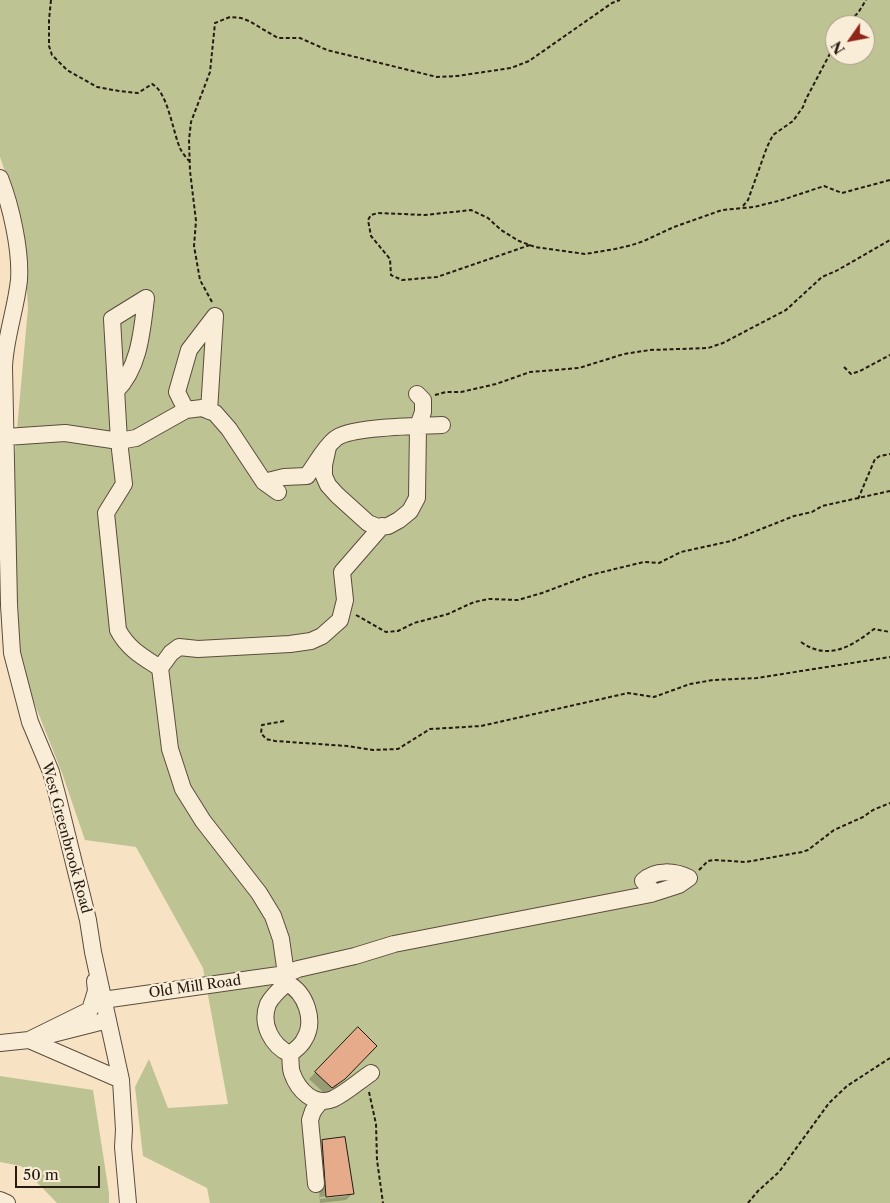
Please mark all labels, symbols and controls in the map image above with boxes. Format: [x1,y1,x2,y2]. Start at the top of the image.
north arrow [825,15,875,65]
text: N [827,38,849,58]
street label: West Greenbrook Road [38,761,94,915]
street label: Old Mill Road [148,972,242,1002]
scale bar [18,1156,102,1188]
text: 50 m [23,1165,59,1184]

